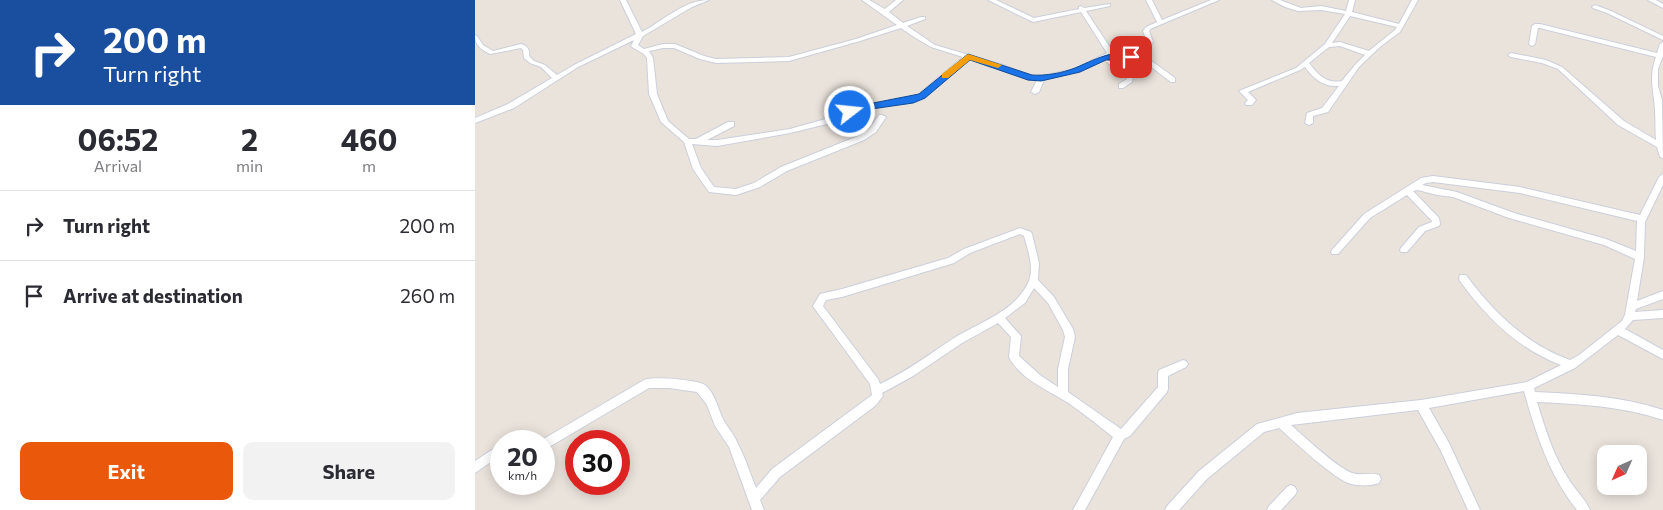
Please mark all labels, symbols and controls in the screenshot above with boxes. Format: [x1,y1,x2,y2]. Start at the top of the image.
text: 200 m [103,17,206,60]
icon: right [20,20,85,85]
pin [1110,36,1152,78]
icon: arrive [1117,43,1145,71]
text: Turn right [103,60,201,87]
position arrow [823,85,875,137]
text: 06:52 [77,120,158,157]
text: 2 [241,120,258,157]
text: 460 [341,120,398,157]
text: Arrival [94,156,142,175]
text: min [236,156,263,175]
text: m [362,156,376,175]
icon: right [20,212,48,240]
text: Turn right [63,214,150,237]
text: 200 m [400,214,455,237]
icon: arrive [20,282,48,310]
text: Arrive at destination [63,284,243,307]
text: 260 m [400,284,455,307]
speed limit sign: 30 [565,430,630,495]
text: 20 [507,441,538,471]
button: Exit [20,442,233,500]
button: Share [243,442,455,500]
north arrow [1597,445,1647,495]
map controls [1597,445,1647,495]
text: km/h [508,468,537,482]

